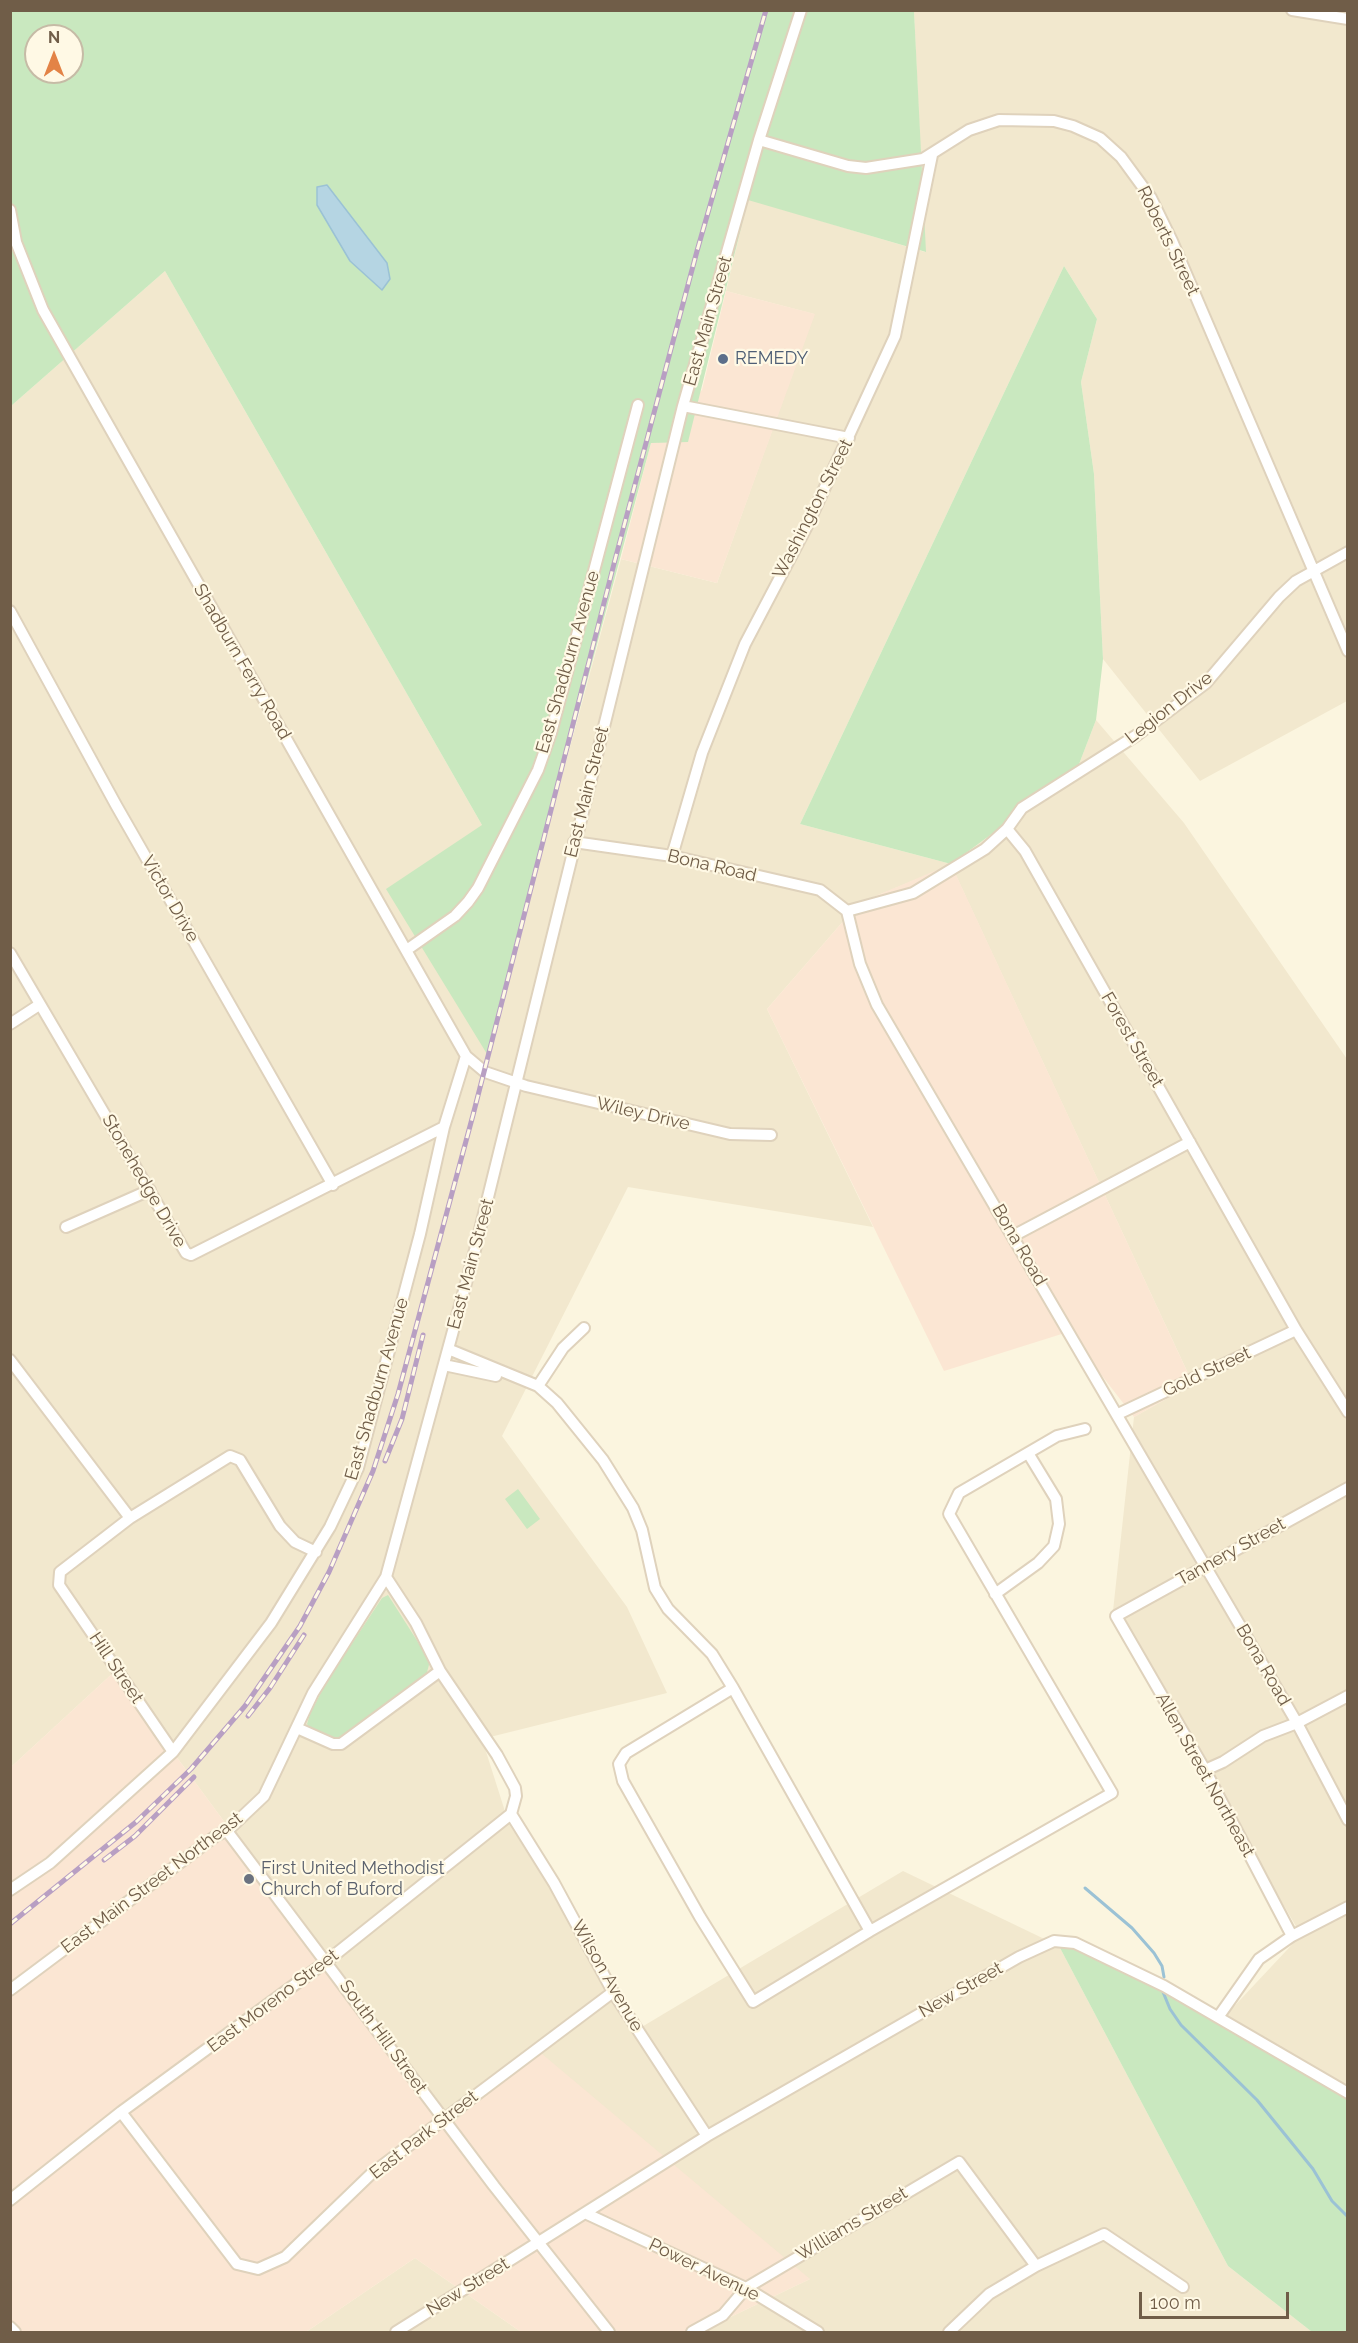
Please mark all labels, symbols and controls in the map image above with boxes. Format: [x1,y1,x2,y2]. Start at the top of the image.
north arrow [24,24,84,84]
text: N [48,28,60,47]
street label: Roberts Street [1132,183,1204,299]
street label: East Main Street [679,253,737,389]
place label: REMEDY [735,348,808,370]
marker: REMEDY [716,352,730,366]
street label: Washington Street [768,435,858,583]
street label: East Shadburn Avenue [532,568,604,756]
street label: Shadburn Ferry Road [189,580,295,744]
street label: Legion Drive [1121,667,1217,749]
street label: East Main Street [560,724,614,860]
street label: Bona Road [665,845,759,887]
street label: Victor Drive [137,852,203,946]
street label: Forest Street [1096,988,1168,1092]
street label: Wiley Drive [594,1093,692,1135]
street label: Stonehedge Drive [97,1111,191,1251]
street label: East Main Street [443,1196,499,1332]
street label: Bona Road [987,1200,1051,1290]
street label: East Shadburn Avenue [341,1295,413,1483]
street label: Gold Street [1160,1342,1254,1402]
street label: Tannery Street [1173,1513,1289,1591]
street label: Bona Road [1231,1620,1295,1710]
street label: Hill Street [84,1628,148,1708]
street label: Allen Street Northeast [1151,1689,1259,1861]
street label: East Main Street Northeast [57,1808,247,1958]
place label: First United Methodist Church of Buford [261,1858,444,1900]
marker: First United Methodist Church of Buford [242,1872,256,1886]
street label: Wilson Avenue [566,1916,648,2036]
street label: East Moreno Street [203,1945,343,2057]
street label: New Street [915,1957,1007,2023]
street label: South Hill Street [335,1976,431,2098]
street label: East Park Street [366,2086,482,2184]
street label: Williams Street [792,2182,912,2266]
street label: Power Avenue [645,2234,763,2306]
street label: New Street [423,2253,513,2321]
scale bar [1142,2280,1292,2318]
text: 100 m [1150,2292,1201,2313]

